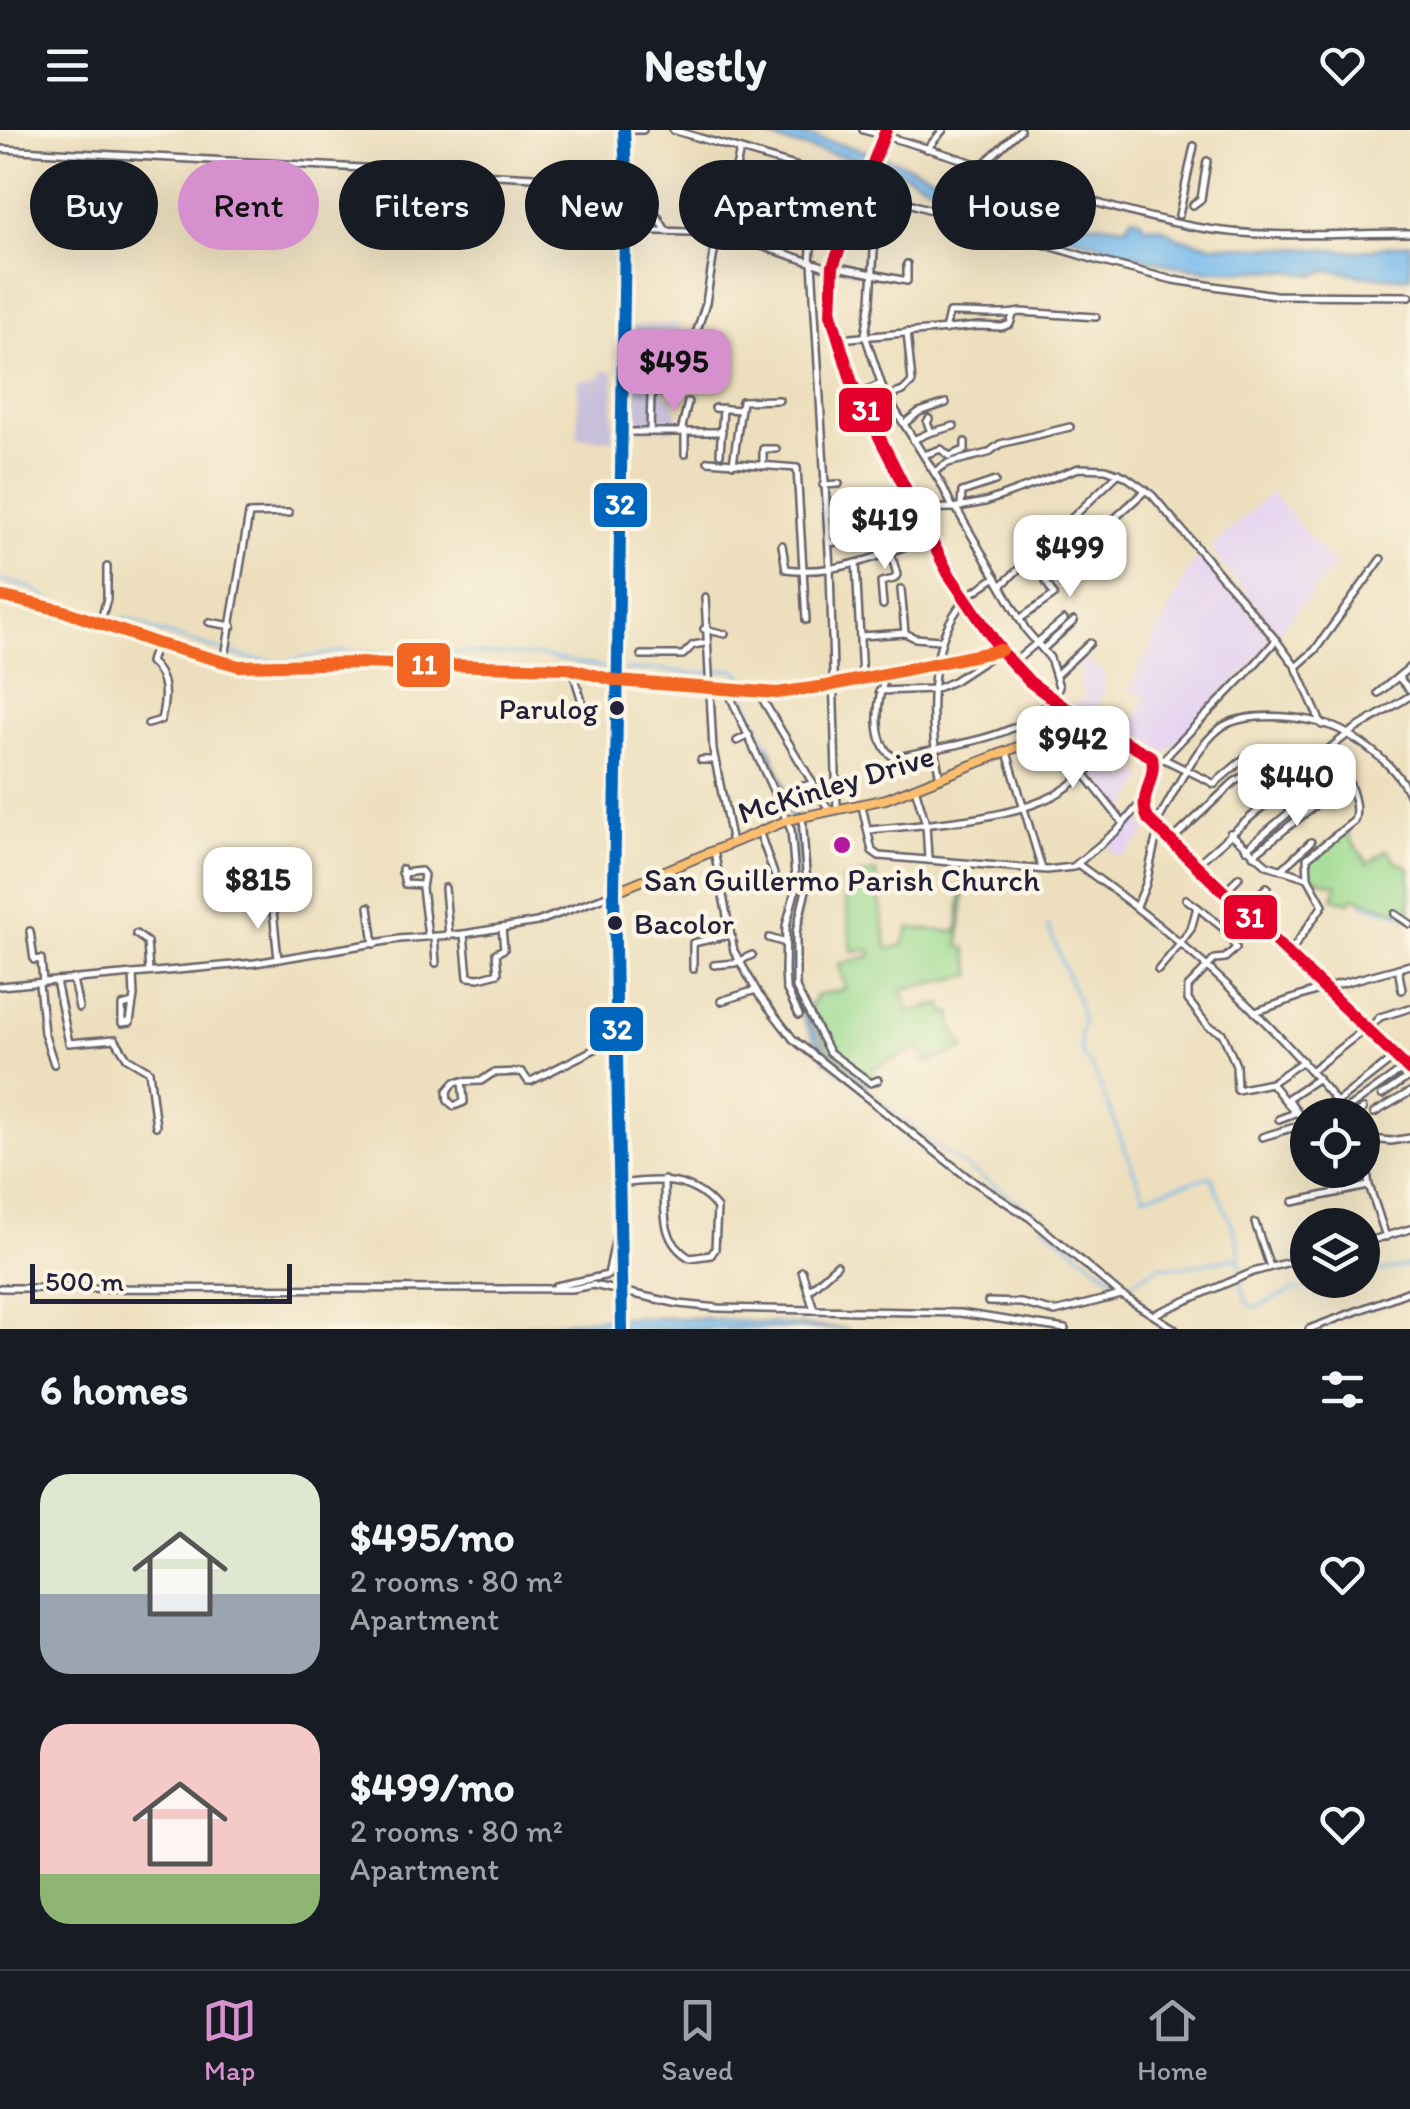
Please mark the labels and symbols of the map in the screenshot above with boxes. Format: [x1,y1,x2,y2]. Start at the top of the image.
pin: $495 [615,329,733,414]
line badge: 31 [837,386,894,434]
text: 31 [852,393,880,427]
line badge: 32 [592,481,649,529]
text: 32 [605,487,635,521]
pin: $419 [826,487,944,572]
pin: $499 [1011,515,1129,600]
line badge: 11 [395,641,452,689]
text: 11 [411,647,437,681]
place label: Parulog [499,690,599,727]
marker: Parulog [607,698,627,718]
pin: $942 [1014,706,1132,791]
street label: McKinley Drive [733,736,939,832]
pin: $440 [1238,744,1356,829]
marker: San Guillermo Parish Church [831,834,853,856]
pin: $815 [199,847,317,932]
place label: San Guillermo Parish Church [644,861,1040,899]
line badge: 31 [1222,893,1279,941]
text: 31 [1236,900,1264,934]
place label: Bacolor [634,905,734,942]
marker: Bacolor [605,913,625,933]
line badge: 32 [588,1005,645,1053]
text: 32 [602,1012,632,1046]
scale bar [30,1259,292,1304]

